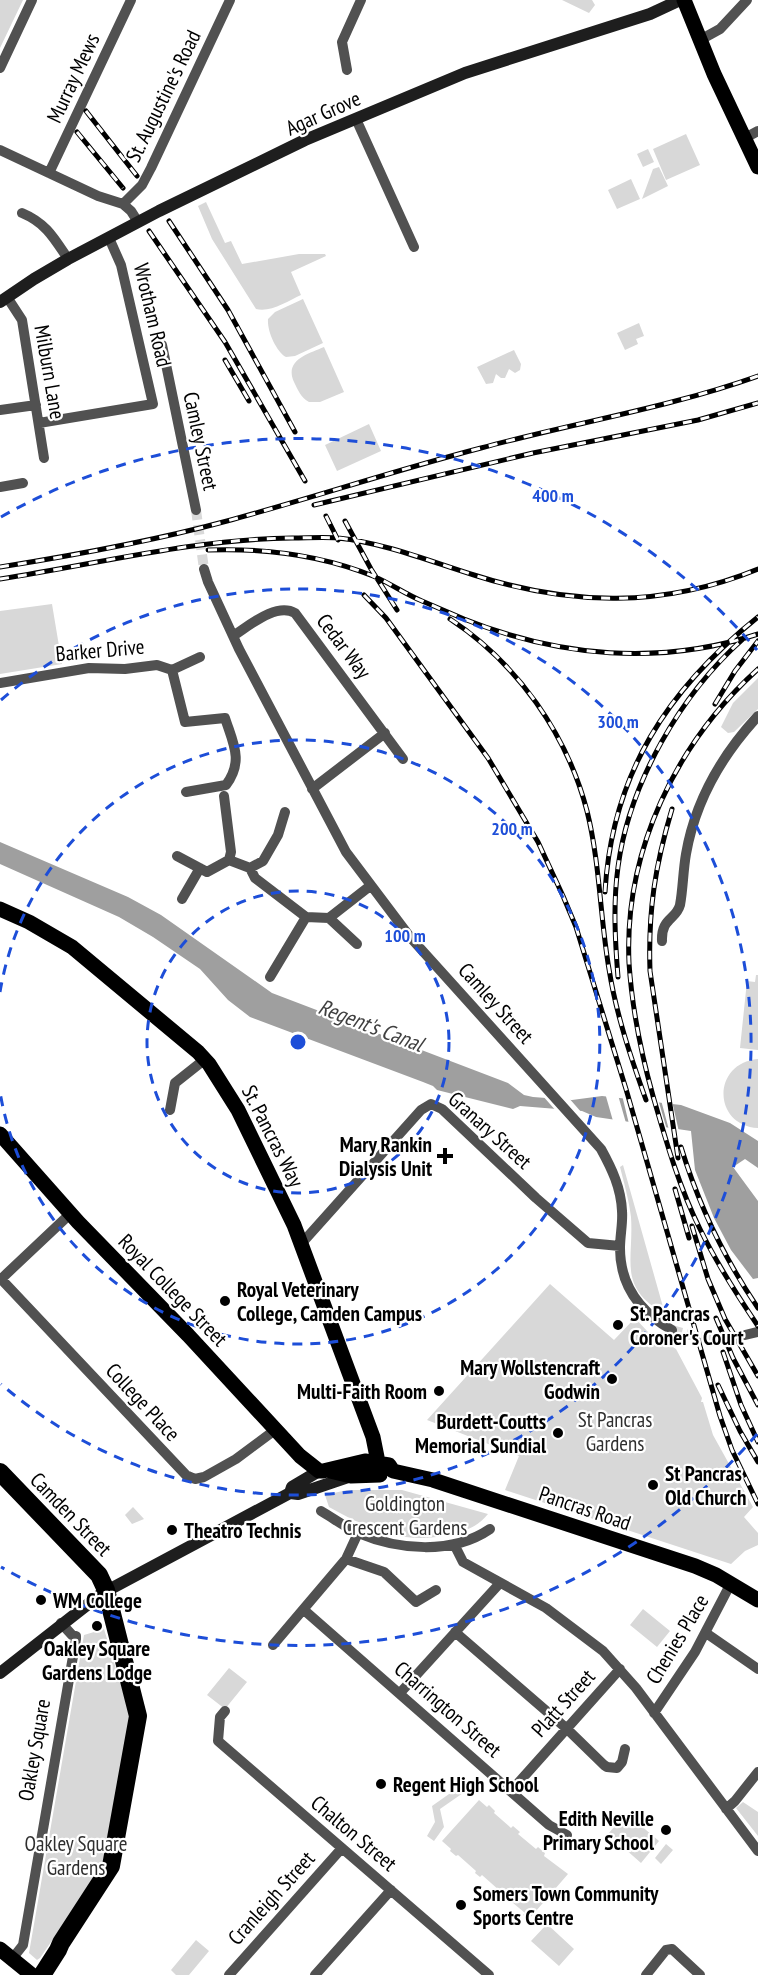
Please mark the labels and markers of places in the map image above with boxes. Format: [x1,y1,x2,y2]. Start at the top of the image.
centre of rings [288,1032,308,1052]
place label: Mary Rankin Dialysis Unit [339,1131,432,1182]
marker: Mary Rankin Dialysis Unit [436,1147,454,1165]
place label: Royal Veterinary College, Camden Campus [237,1276,422,1327]
marker: Royal Veterinary College, Camden Campus [218,1294,232,1308]
place label: St. Pancras Coroner's Court [630,1300,744,1351]
marker: St. Pancras Coroner's Court [611,1318,625,1332]
place label: Mary Wollstencraft Godwin [460,1354,600,1405]
marker: Mary Wollstencraft Godwin [605,1372,619,1386]
place label: Multi-Faith Room [297,1378,427,1405]
marker: Multi-Faith Room [432,1384,446,1398]
place label: Burdett-Coutts Memorial Sundial [415,1408,547,1459]
marker: Burdett-Coutts Memorial Sundial [551,1426,565,1440]
place label: St Pancras Old Church [665,1460,746,1511]
marker: St Pancras Old Church [646,1478,660,1492]
place label: Theatro Technis [184,1517,301,1544]
marker: Theatro Technis [165,1523,179,1537]
place label: WM College [52,1587,142,1614]
marker: WM College [34,1593,48,1607]
marker: Oakley Square Gardens Lodge [90,1619,104,1633]
place label: Oakley Square Gardens Lodge [42,1635,152,1686]
place label: Regent High School [393,1771,539,1798]
marker: Regent High School [374,1777,388,1791]
place label: Edith Neville Primary School [543,1805,655,1856]
marker: Edith Neville Primary School [659,1823,673,1837]
place label: Somers Town Community Sports Centre [473,1880,659,1931]
marker: Somers Town Community Sports Centre [454,1898,468,1912]

